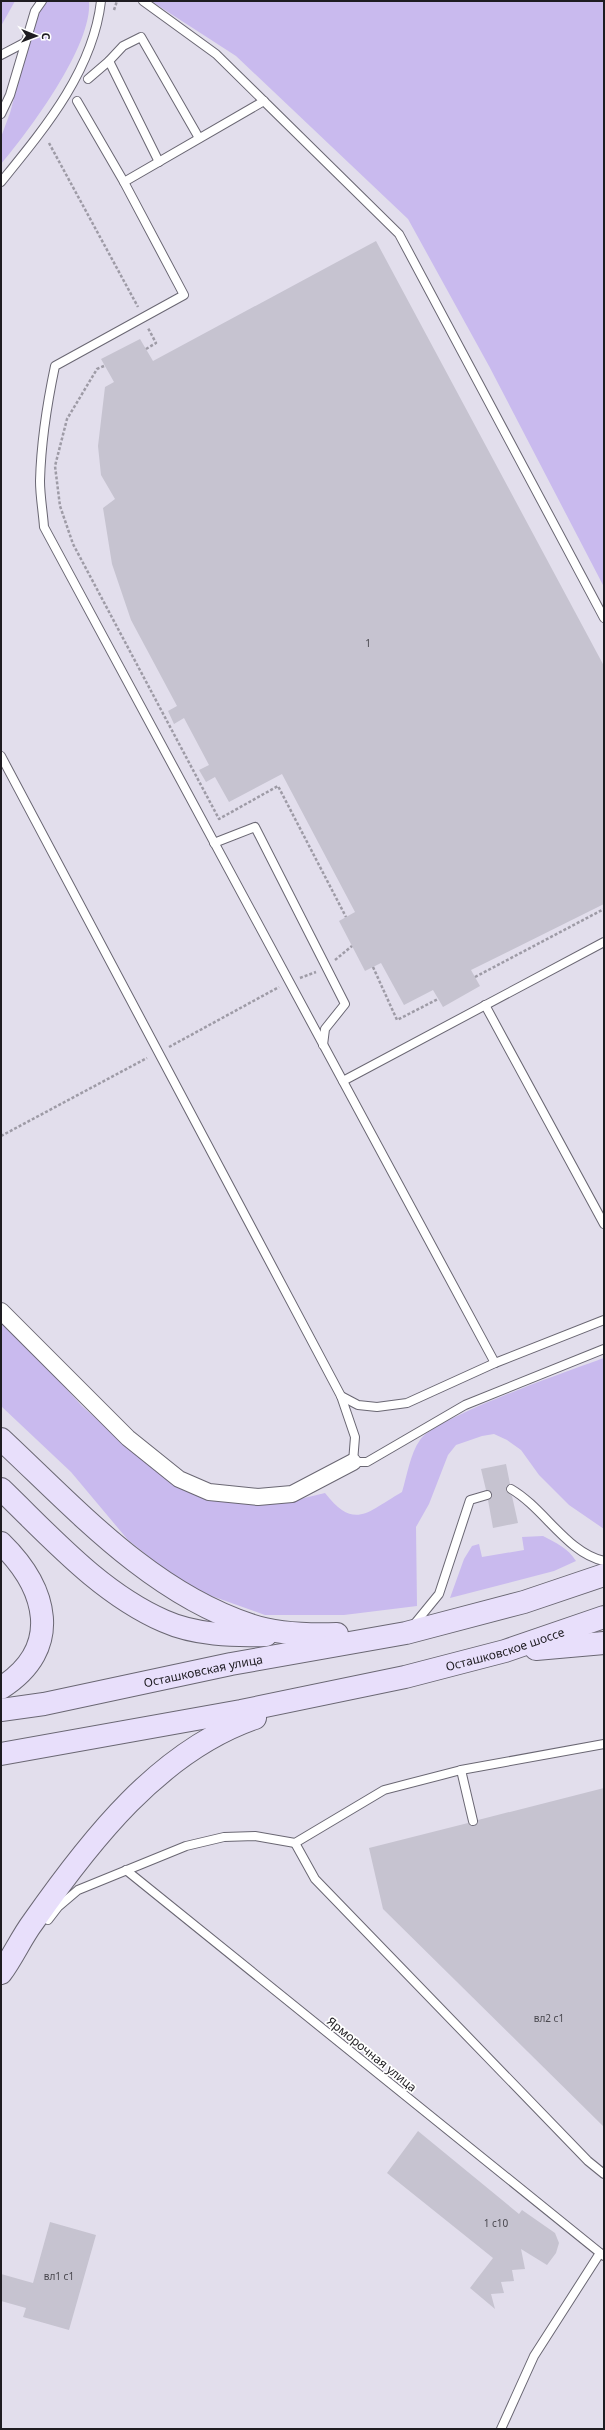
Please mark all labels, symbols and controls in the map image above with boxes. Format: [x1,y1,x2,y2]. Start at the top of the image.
north arrow [16,16,56,56]
text: С [39,32,54,40]
house number: 1 [365,636,371,650]
street label: Осташковское шоссе [444,1623,567,1675]
street label: Осташковская улица [142,1650,264,1691]
house number: вл2 с1 [534,2011,564,2025]
street label: Ярморочная улица [324,2013,420,2095]
house number: 1 c10 [484,2216,509,2230]
house number: вл1 с1 [44,2269,74,2283]

